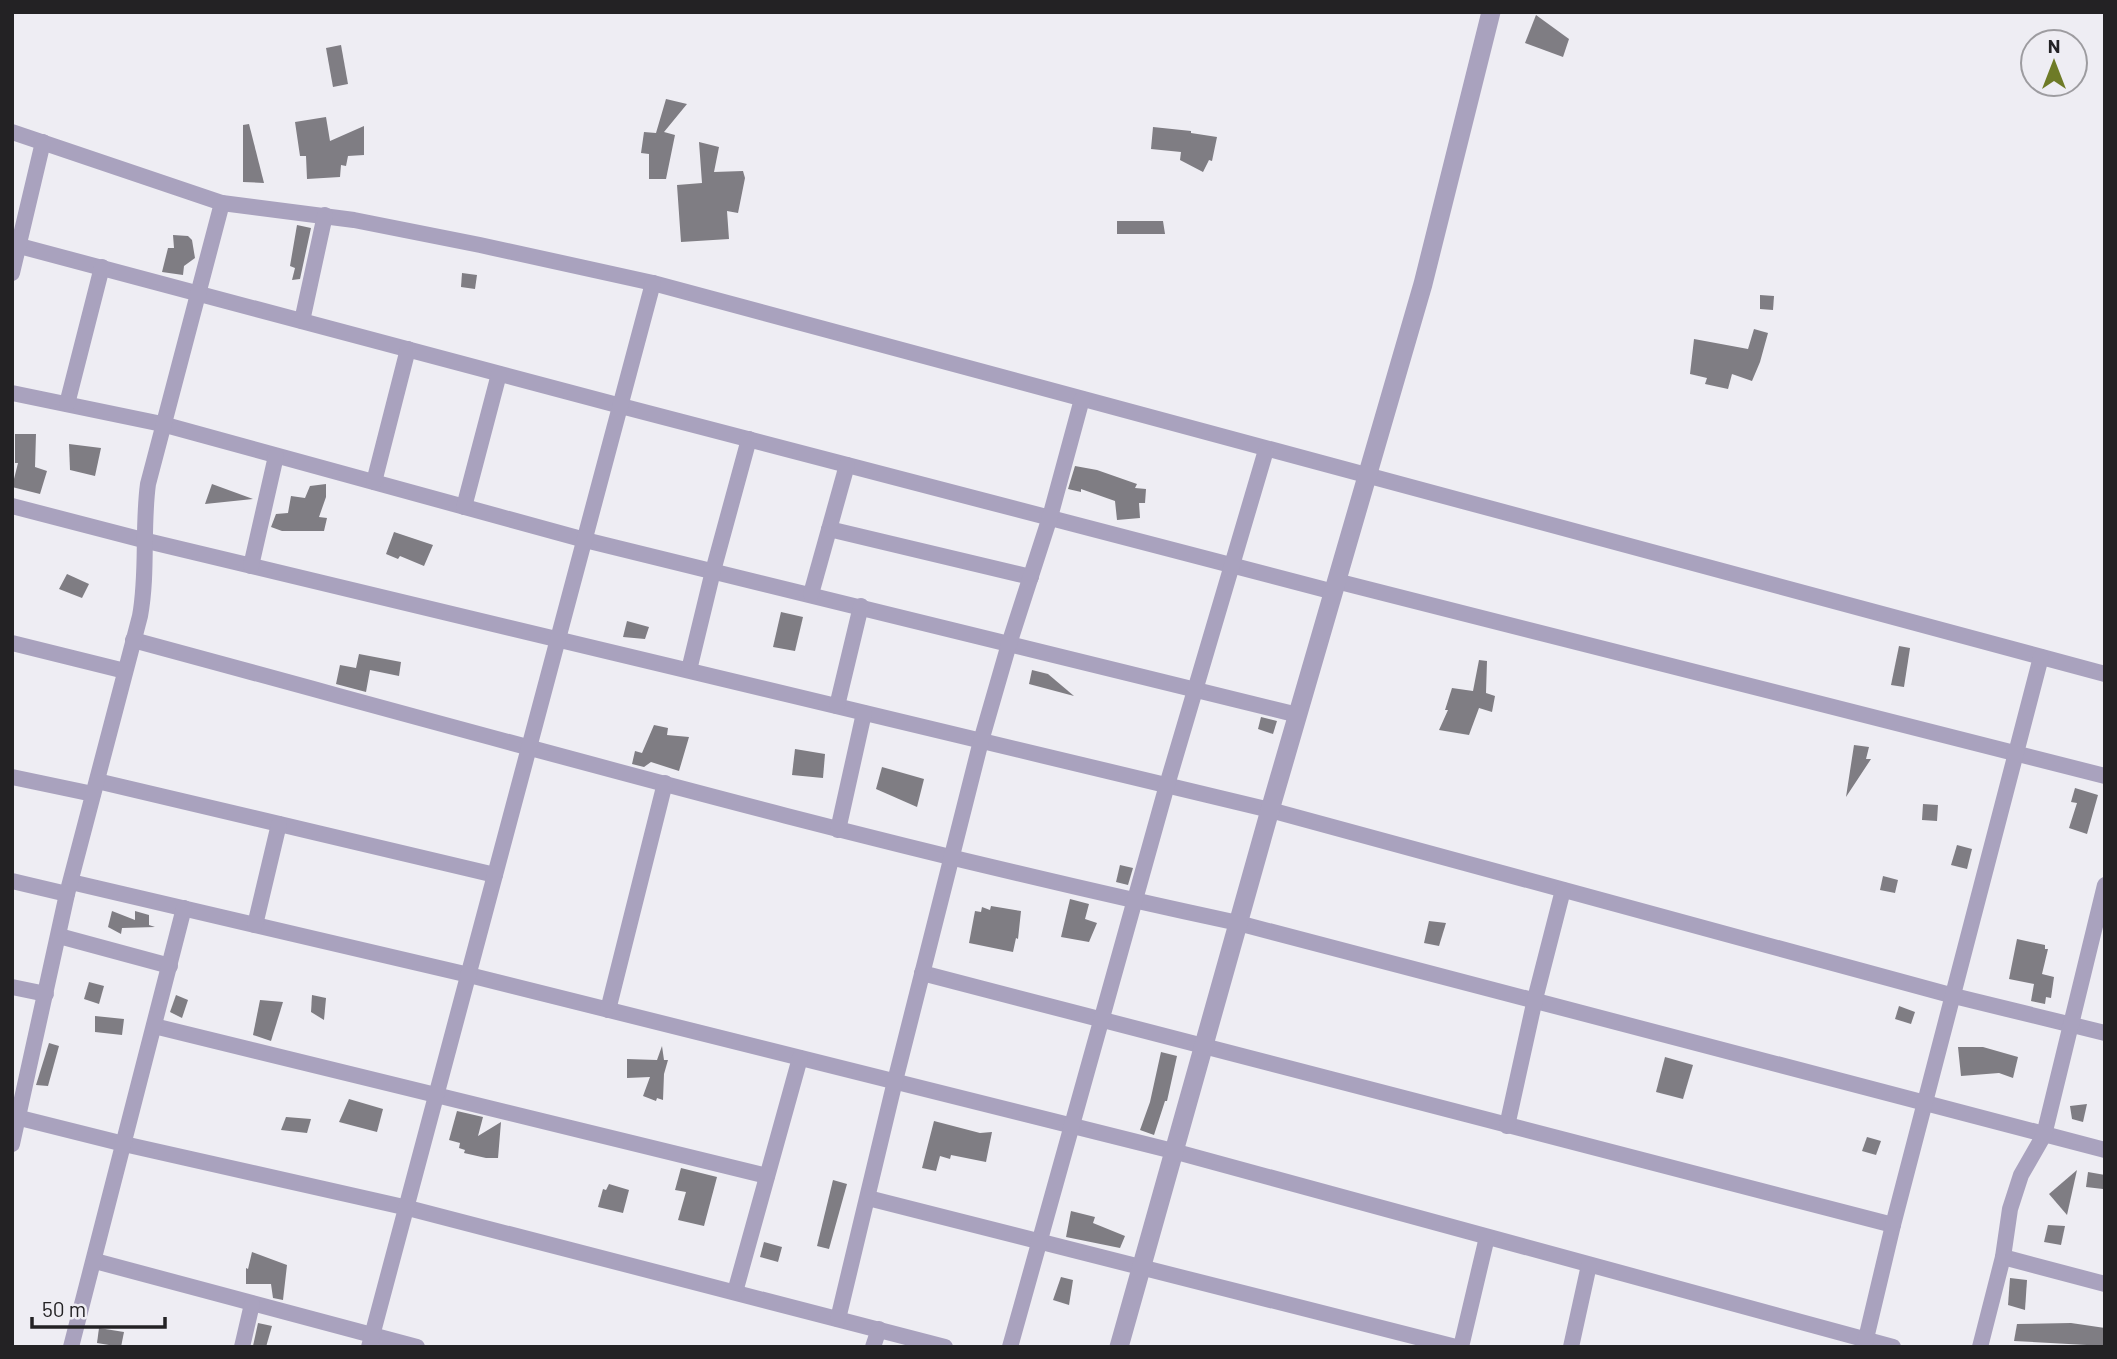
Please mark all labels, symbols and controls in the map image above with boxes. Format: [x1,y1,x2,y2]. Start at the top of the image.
north arrow [2019,28,2089,98]
text: N [2048,34,2060,57]
scale bar [32,1286,164,1330]
text: 50 m [42,1296,86,1321]

